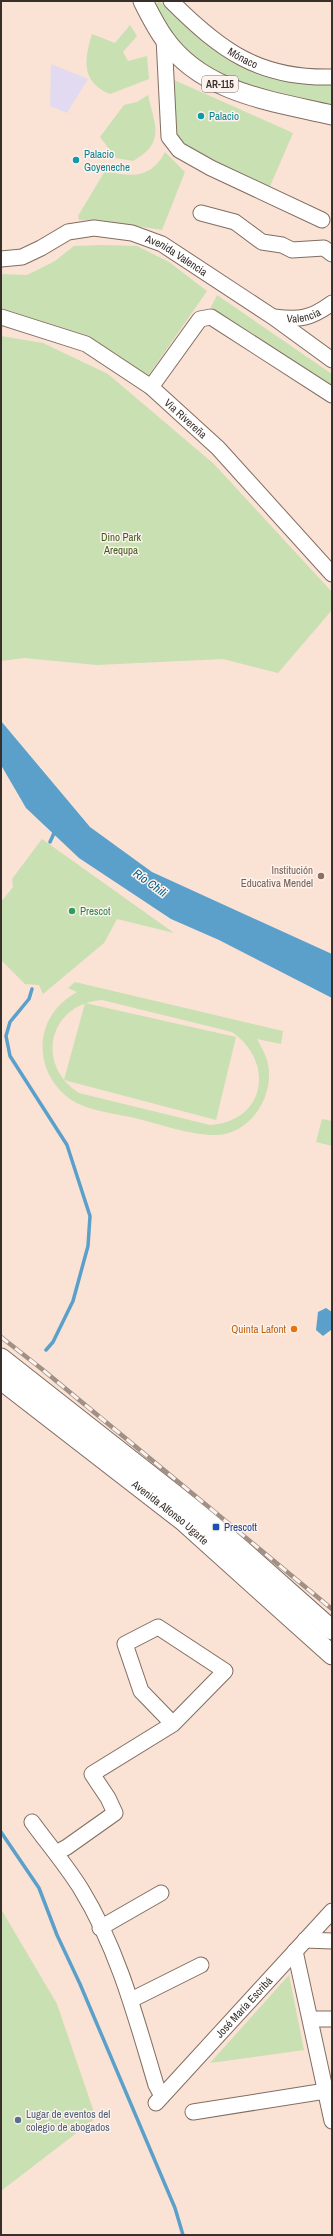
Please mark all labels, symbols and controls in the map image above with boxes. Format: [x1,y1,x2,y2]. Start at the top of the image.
street label: Mónaco [225,44,260,71]
road number: AR-115 [202,76,238,92]
place label: Palacio [209,109,239,123]
marker: Palacio [196,111,206,121]
place label: Palacio Goyeneche [84,147,130,174]
marker: Palacio Goyeneche [71,155,81,165]
street label: Avenida Valencia [143,231,210,279]
street label: Valencia [287,305,323,325]
street label: Via Rivereña [161,396,210,441]
park label: Dino Park Arequpa [101,530,142,557]
place label: Institución Educativa Mendel [241,863,313,890]
water label: Río Chili [130,865,170,901]
marker: Institución Educativa Mendel [316,871,326,881]
place label: Prescot [80,904,111,918]
marker: Prescot [67,906,77,916]
place label: Quinta Lafont [231,1322,286,1336]
marker: Quinta Lafont [289,1324,299,1334]
street label: Avenida Alfonso Ugarte [128,1476,212,1548]
place label: Prescott [224,1520,258,1534]
marker: Prescott [211,1522,221,1532]
street label: José María Escribá [212,1974,275,2041]
place label: Lugar de eventos del colegio de abogados [26,2107,110,2134]
marker: Lugar de eventos del colegio de abogados [13,2115,23,2125]

